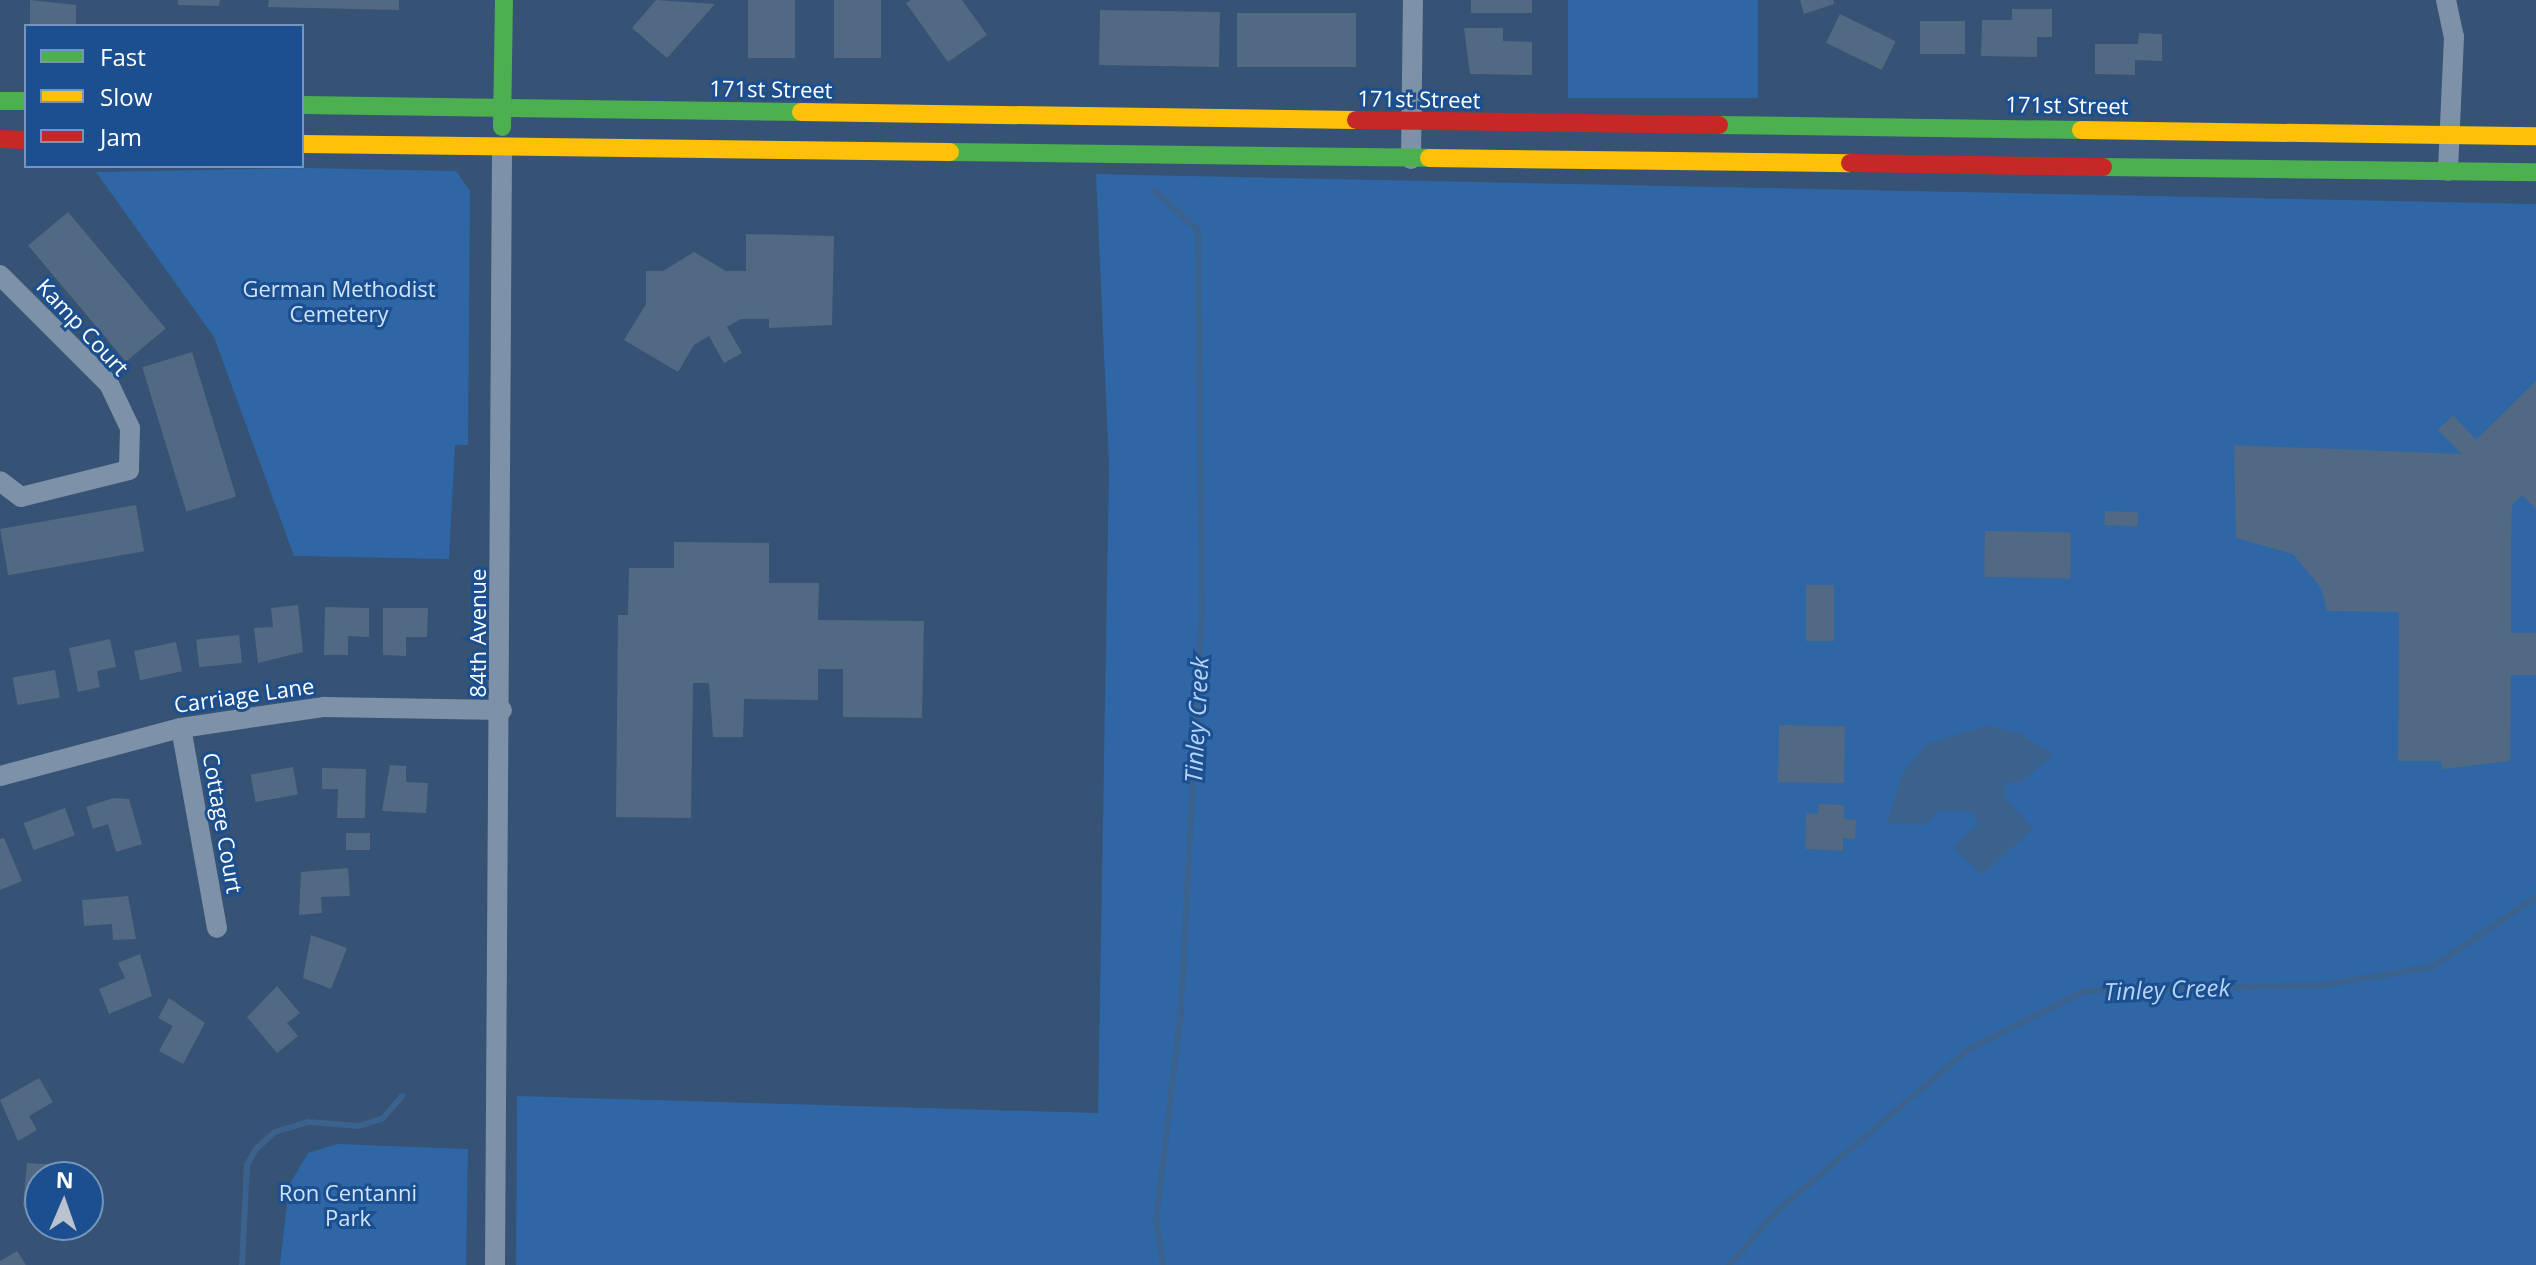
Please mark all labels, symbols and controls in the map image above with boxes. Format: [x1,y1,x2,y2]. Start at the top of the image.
legend [24,24,304,168]
text: Fast [100,40,146,73]
street label: 171st Street [709,75,833,103]
text: Slow [100,80,152,113]
street label: 171st Street [1357,85,1481,113]
street label: 171st Street [2005,91,2129,119]
text: Jam [100,120,142,153]
street label: Kamp Court [32,273,134,381]
park label: German Methodist Cemetery [242,275,436,326]
street label: 84th Avenue [465,569,491,697]
water label: Tinley Creek [1178,656,1214,784]
street label: Carriage Lane [172,672,316,718]
street label: Cottage Court [198,751,248,895]
water label: Tinley Creek [2103,972,2231,1006]
north arrow [24,1161,104,1241]
text: N [55,1164,74,1194]
park label: Ron Centanni Park [279,1179,417,1230]

